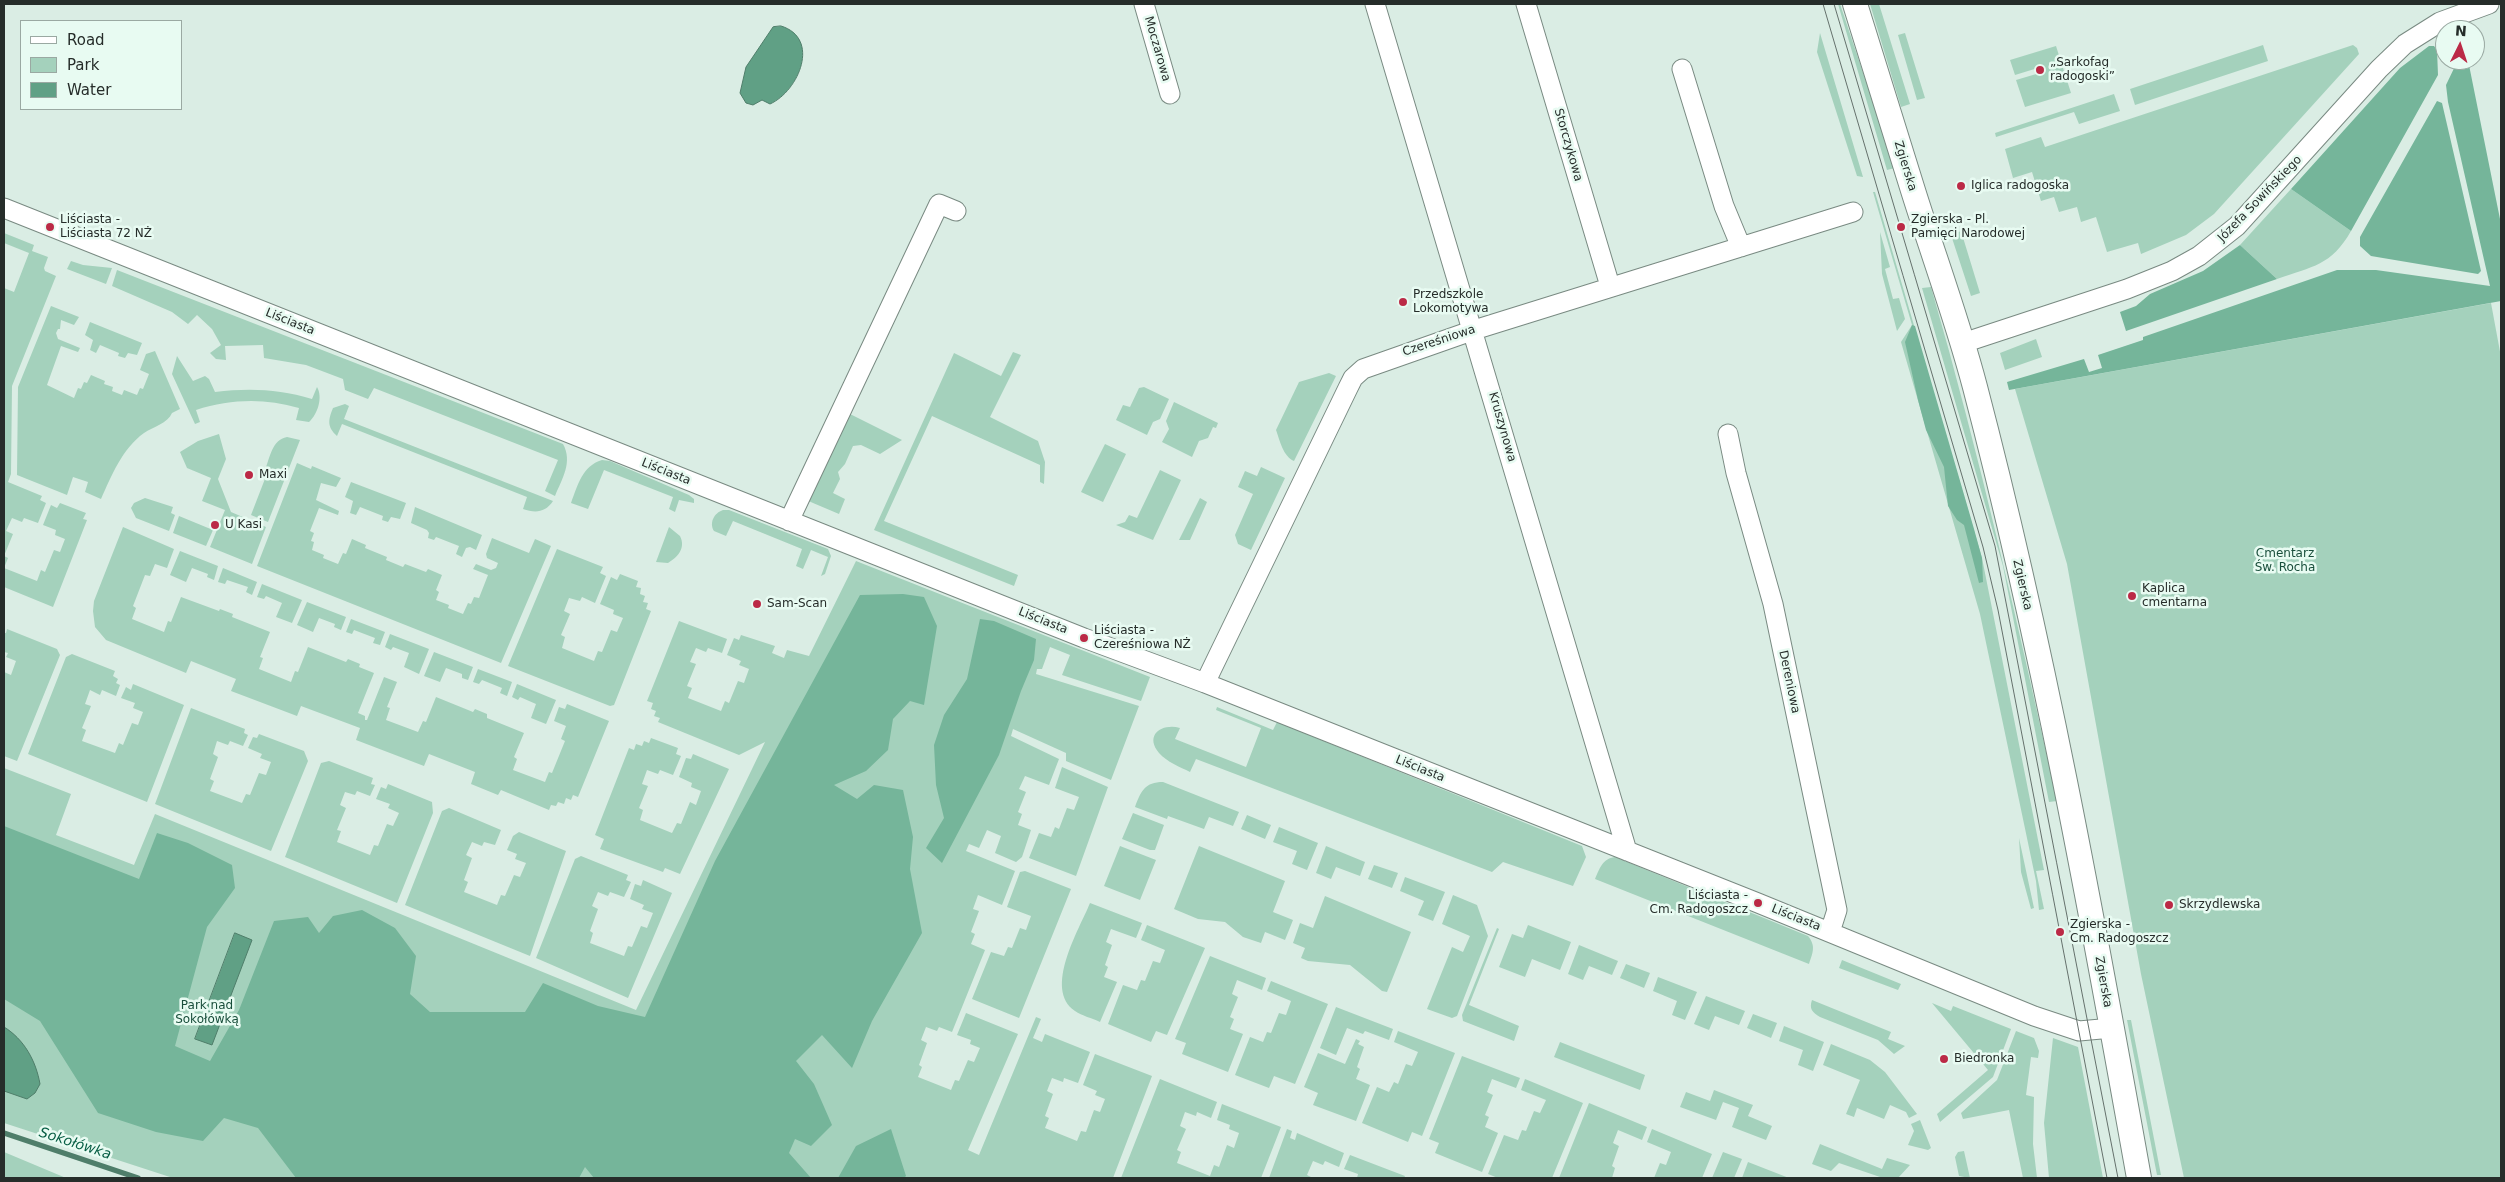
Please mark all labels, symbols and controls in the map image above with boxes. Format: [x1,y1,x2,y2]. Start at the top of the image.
street label: Moczarowa [1141,15,1173,83]
legend [20,20,182,110]
north arrow [2435,20,2485,70]
text: N [2455,23,2467,39]
text: Road [67,31,105,49]
text: Park [67,56,99,74]
place label: „Sarkofag radogoski” [2050,56,2115,84]
marker: „Sarkofag radogoski” [2034,64,2046,76]
text: Water [67,81,111,99]
street label: Storczykowa [1551,107,1585,183]
street label: Zgierska [1891,139,1919,193]
street label: Józefa Sowińskiego [2215,153,2305,245]
place label: Iglica radogoska [1971,179,2069,193]
marker: Iglica radogoska [1955,180,1967,192]
place label: Liściasta - Liściasta 72 NŻ [60,213,152,241]
place label: Zgierska - Pl. Pamięci Narodowej [1911,213,2025,241]
marker: Liściasta - Liściasta 72 NŻ [44,221,56,233]
marker: Zgierska - Pl. Pamięci Narodowej [1895,221,1907,233]
place label: Przedszkole Lokomotywa [1413,288,1489,316]
marker: Przedszkole Lokomotywa [1397,296,1409,308]
street label: Liściasta [263,306,317,338]
street label: Czereśniowa [1401,322,1477,360]
street label: Kruszynowa [1485,390,1519,464]
street label: Liściasta [639,456,693,488]
place label: Maxi [259,468,287,482]
marker: Maxi [243,469,255,481]
place label: U Kasi [225,518,262,532]
marker: U Kasi [209,519,221,531]
park label: Cmentarz Św. Rocha [2255,547,2315,575]
street label: Zgierska [2009,558,2035,612]
place label: Kaplica cmentarna [2142,582,2207,610]
marker: Kaplica cmentarna [2126,590,2138,602]
place label: Sam-Scan [767,597,827,611]
marker: Sam-Scan [751,598,763,610]
street label: Liściasta [1016,605,1070,637]
place label: Liściasta - Czereśniowa NŻ [1094,624,1191,652]
marker: Liściasta - Czereśniowa NŻ [1078,632,1090,644]
street label: Dereniowa [1775,649,1803,715]
street label: Liściasta [1393,753,1447,785]
place label: Liściasta - Cm. Radogoszcz [1650,889,1748,917]
marker: Liściasta - Cm. Radogoszcz [1752,897,1764,909]
place label: Skrzydlewska [2179,898,2260,912]
marker: Skrzydlewska [2163,899,2175,911]
street label: Liściasta [1769,902,1823,934]
place label: Zgierska - Cm. Radogoszcz [2070,918,2168,946]
marker: Zgierska - Cm. Radogoszcz [2054,926,2066,938]
street label: Zgierska [2091,955,2115,1009]
park label: Park nad Sokołówką [175,999,239,1027]
place label: Biedronka [1954,1052,2014,1066]
marker: Biedronka [1938,1053,1950,1065]
water label: Sokołówka [37,1124,113,1164]

